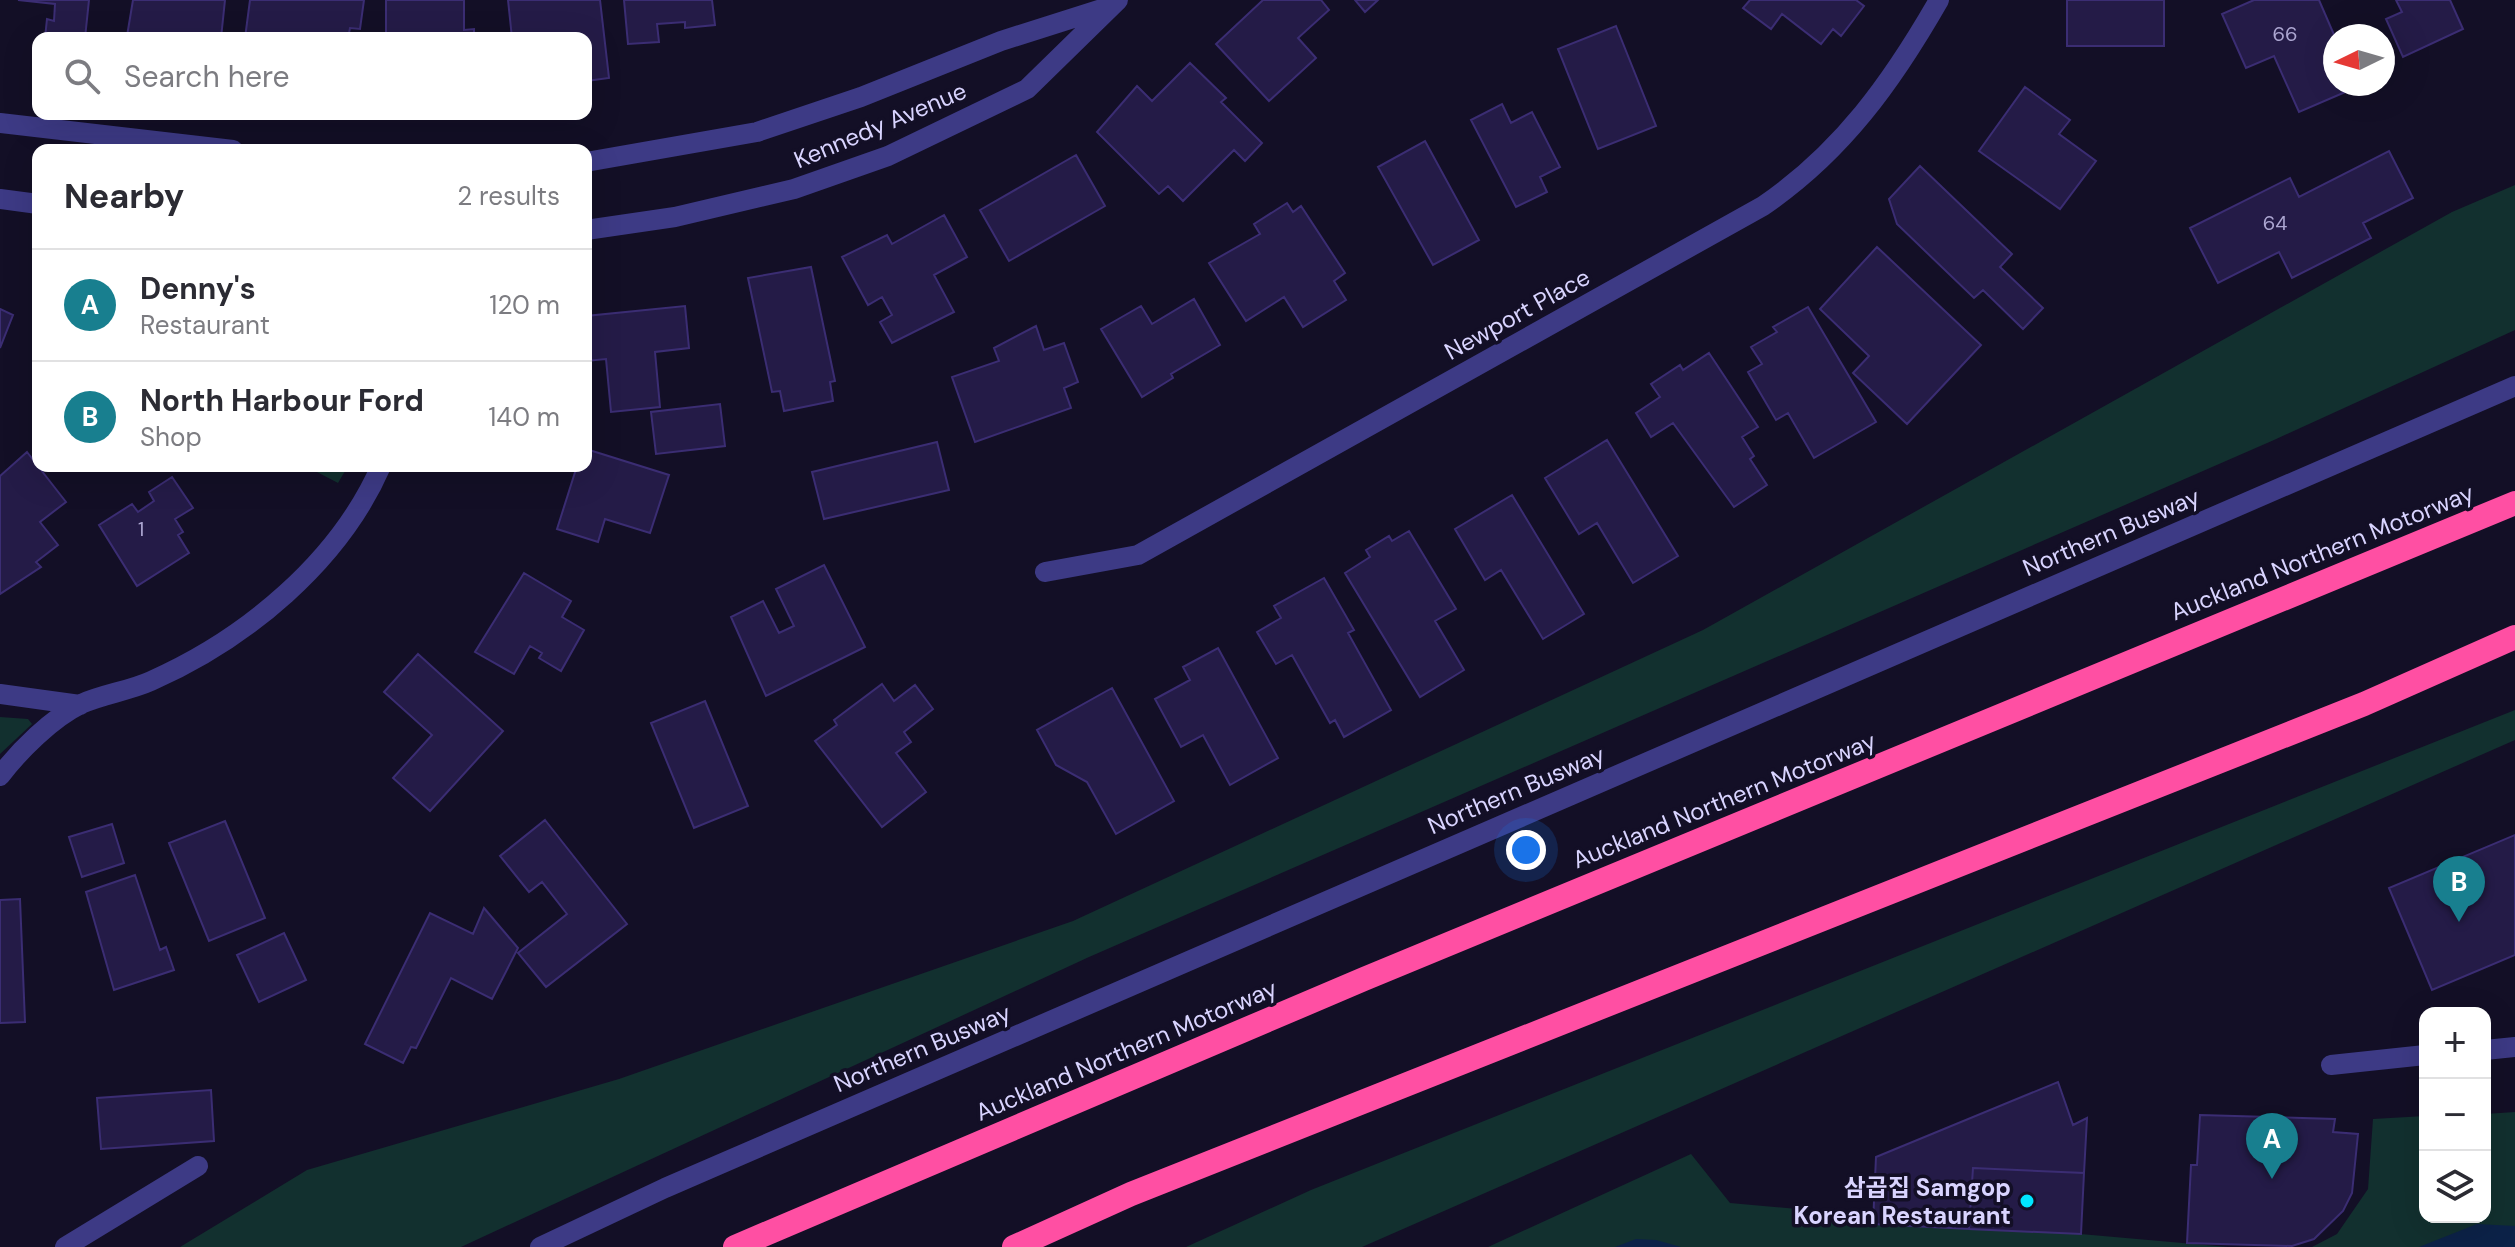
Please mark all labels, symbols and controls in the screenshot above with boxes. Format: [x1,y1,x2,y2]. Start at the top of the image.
house number: 66 [2272,21,2298,47]
north arrow [2323,24,2395,96]
search box [32,32,592,120]
icon: search [60,54,104,98]
text: Search here [124,57,290,96]
street label: Kennedy Avenue [789,75,971,175]
text: Nearby [64,174,184,219]
text: 2 results [457,179,560,213]
house number: 64 [2263,210,2287,236]
street label: Newport Place [1439,261,1595,367]
text: Denny's [140,269,256,308]
text: A [81,288,99,322]
text: 120 m [489,288,560,322]
text: Restaurant [140,308,270,342]
text: North Harbour Ford [140,381,424,420]
text: B [82,400,98,434]
text: 140 m [488,400,560,434]
text: Shop [140,420,202,454]
street label: Auckland Northern Motorway [2166,477,2478,627]
street label: Northern Busway [2018,481,2204,583]
house number: 1 [138,516,144,542]
street label: Auckland Northern Motorway [1568,725,1880,875]
street label: Northern Busway [1423,739,1609,841]
your location [1506,830,1546,870]
pin: B [2433,856,2485,922]
street label: Auckland Northern Motorway [971,972,1281,1128]
street label: Northern Busway [829,997,1015,1099]
map controls [2419,1007,2491,1223]
button: + [2419,1007,2491,1079]
button: − [2419,1079,2491,1151]
pin: A [2246,1113,2298,1179]
button: layers [2419,1151,2491,1223]
place label: 삼곱집 Samgop Korean Restaurant [1794,1172,2011,1231]
marker: 삼곱집 Samgop Korean Restaurant [2018,1192,2036,1210]

